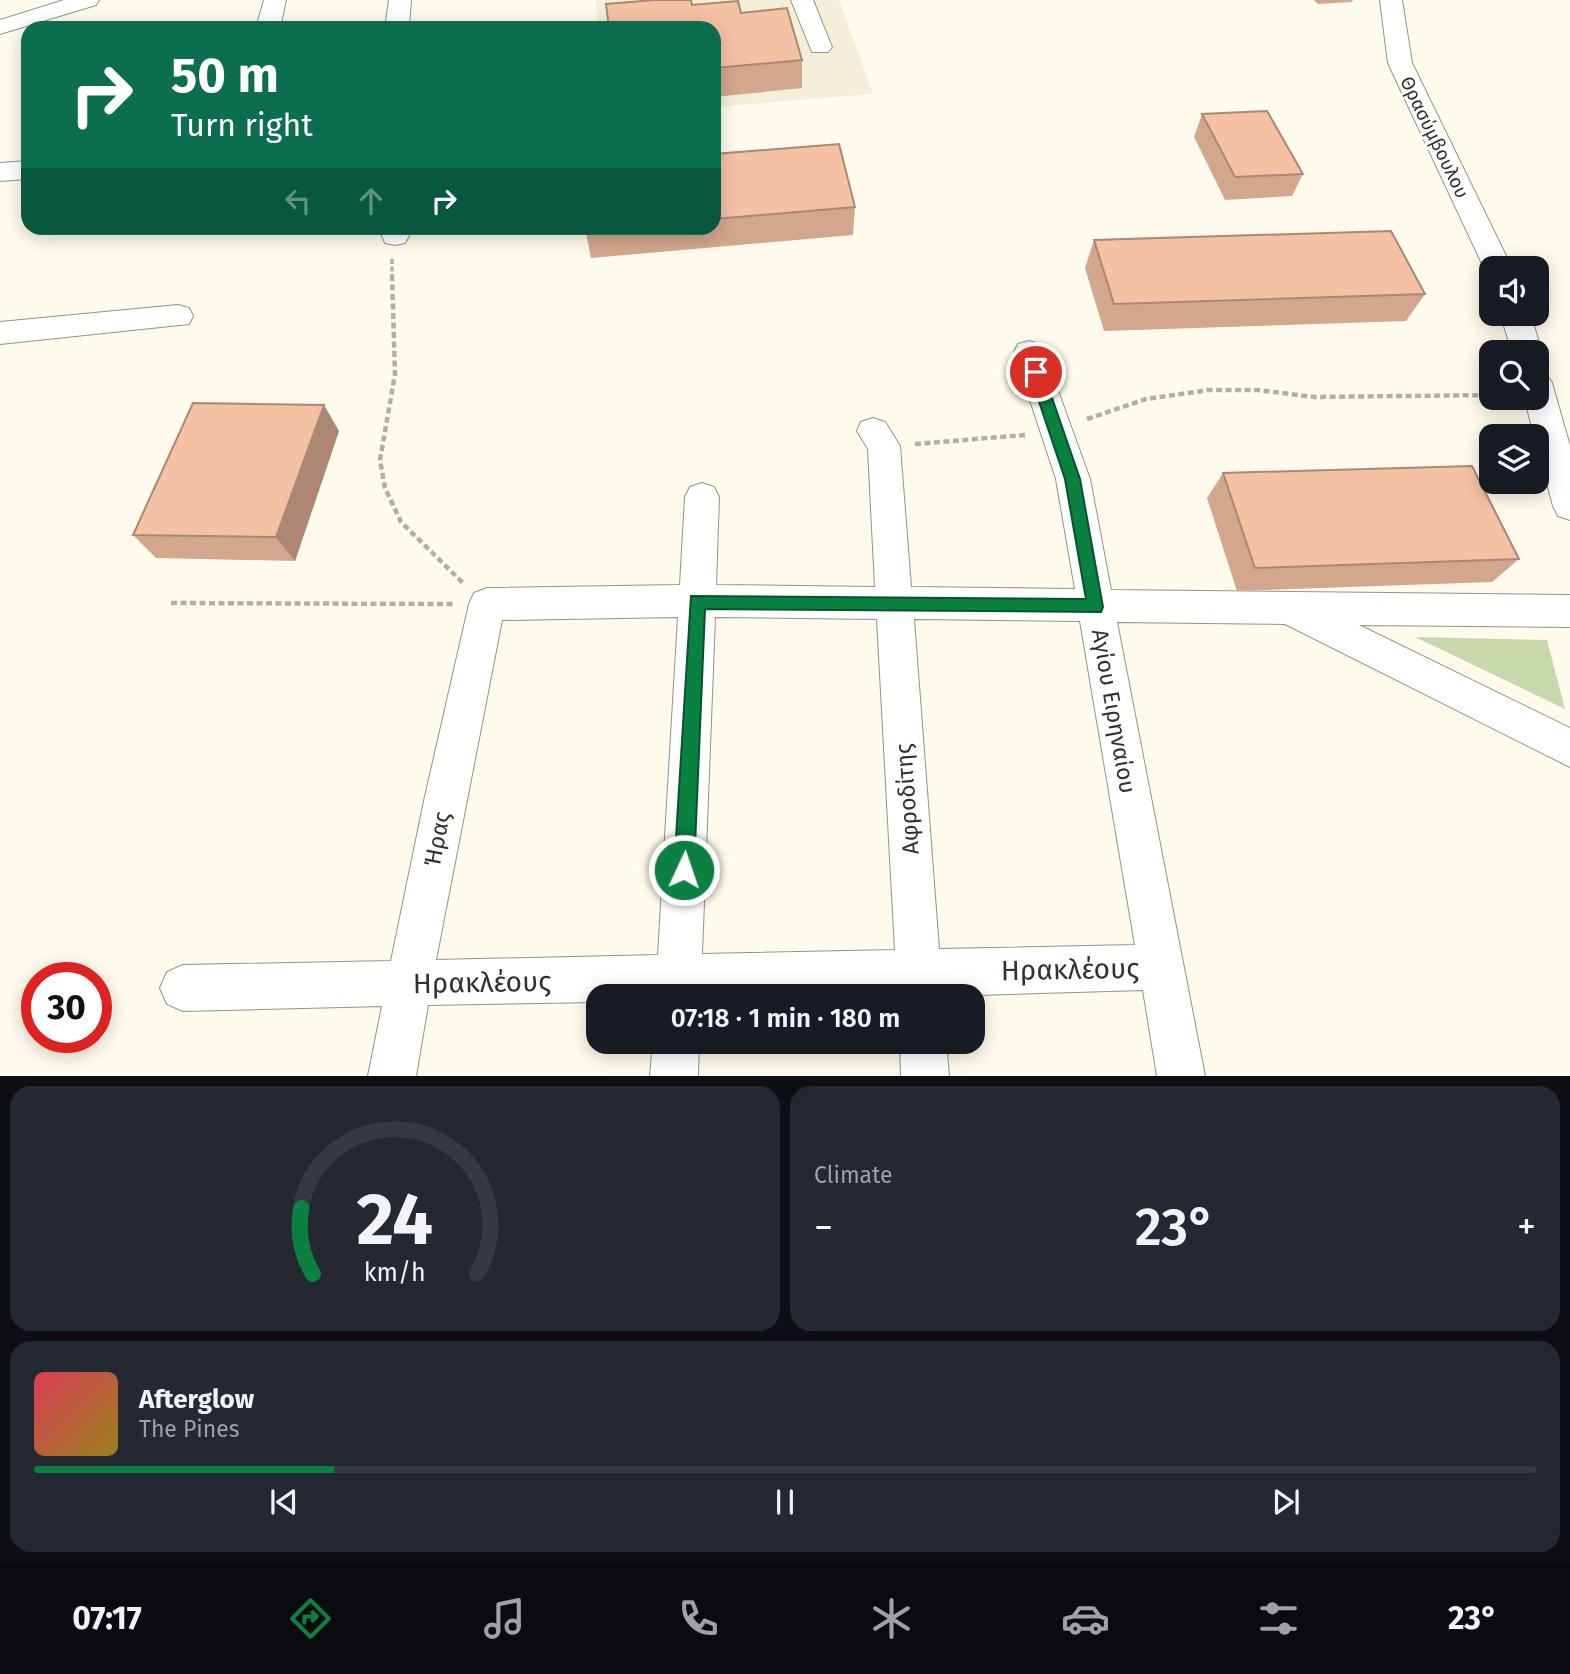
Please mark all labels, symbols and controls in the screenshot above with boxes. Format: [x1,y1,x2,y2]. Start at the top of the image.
text: 50 m [171,46,279,105]
icon: right [56,49,147,140]
street label: Θρασύμβουλου [1395,73,1474,202]
text: Turn right [171,106,313,144]
icon: left [279,182,317,220]
icon: ahead [352,182,390,220]
icon: right [425,182,463,220]
map controls [1479,256,1549,494]
button: sound [1479,256,1549,326]
button: search [1479,340,1549,410]
pin [1006,342,1066,402]
icon: arrive [1017,353,1055,391]
button: layers [1479,424,1549,494]
street label: Αγίου Ειρηναίου [1086,627,1142,795]
street label: Αφροδίτης [889,742,925,856]
street label: Ήρας [418,809,456,869]
position arrow [647,833,721,907]
street label: Ηρακλέους [1001,952,1139,987]
speed limit sign: 30 [21,962,112,1053]
street label: Ηρακλέους [413,965,551,1000]
text: 07:18 · 1 min · 180 m [671,1003,900,1034]
text: Climate [814,1161,893,1189]
text: 24 [357,1177,433,1264]
text: 23° [1135,1196,1215,1259]
text: − [814,1204,833,1250]
text: + [1517,1204,1536,1250]
text: km/h [364,1258,426,1288]
text: Afterglow [139,1384,254,1415]
text: The Pines [139,1415,240,1443]
icon: previous [265,1483,303,1521]
icon: pause [766,1483,804,1521]
icon: next [1267,1483,1305,1521]
icon: directions [286,1594,335,1643]
icon: music [480,1594,529,1643]
icon: phone [674,1594,723,1643]
icon: climate [867,1594,916,1643]
icon: car [1061,1594,1110,1643]
icon: filters [1254,1594,1303,1643]
text: 07:17 [72,1599,142,1637]
text: 23° [1448,1599,1498,1637]

